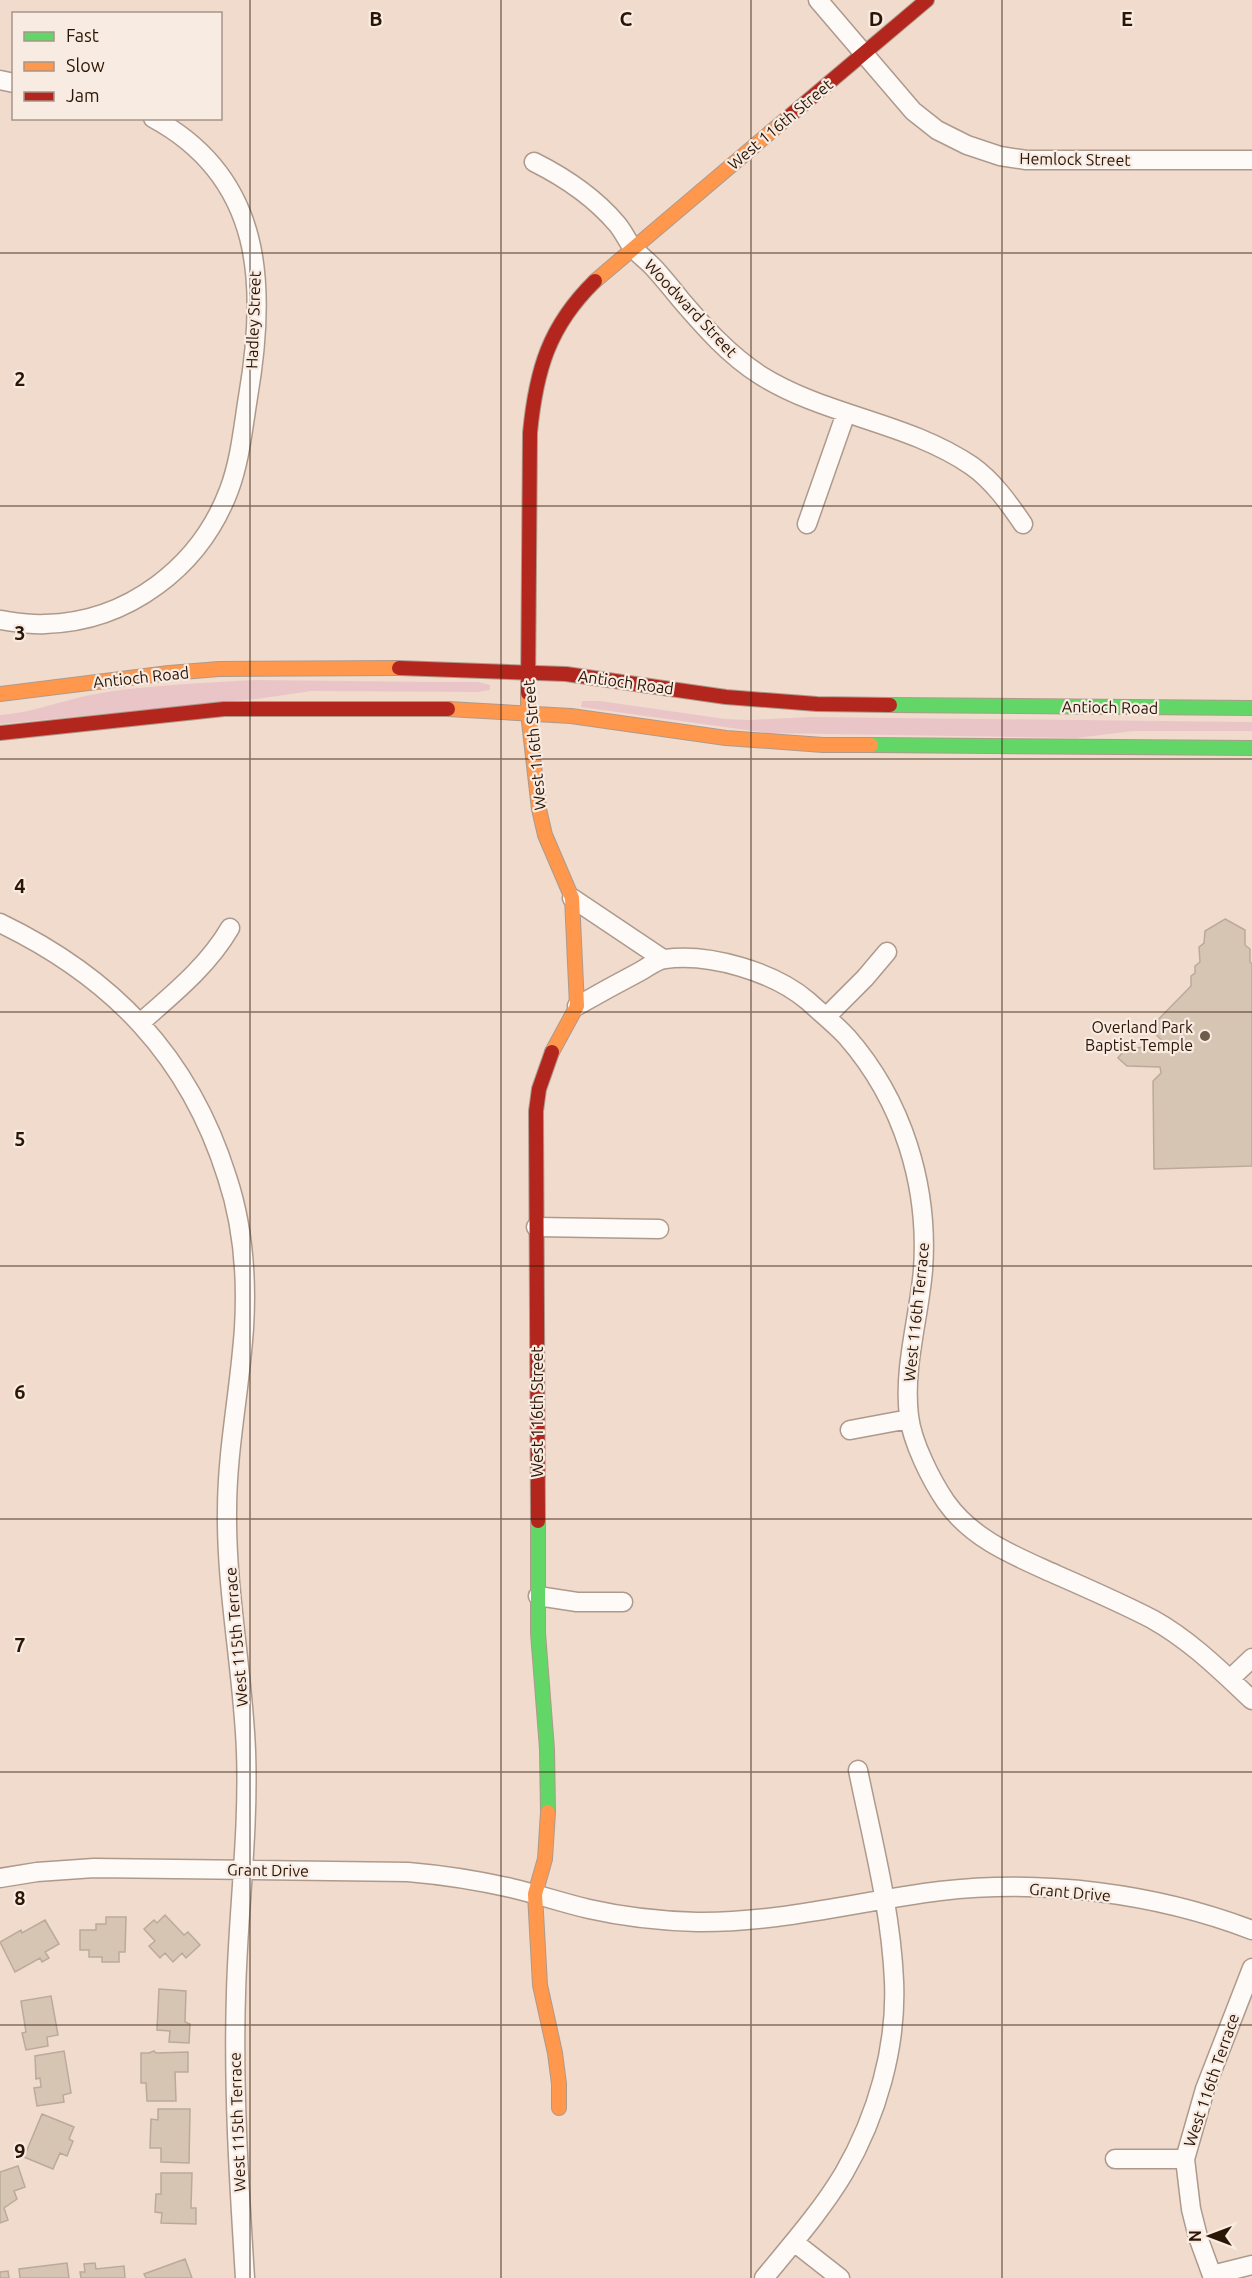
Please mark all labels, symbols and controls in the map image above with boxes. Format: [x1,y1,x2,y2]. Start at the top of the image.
text: B [369,7,383,30]
text: C [620,7,633,30]
text: D [869,7,883,30]
text: E [1121,7,1133,30]
legend [12,12,222,120]
text: Fast [66,25,99,45]
text: Slow [66,55,105,75]
street label: West 116th Street [724,75,837,173]
text: Jam [66,85,100,105]
street label: Hemlock Street [1019,149,1131,169]
street label: Woodward Street [641,255,741,361]
street label: Hadley Street [242,270,264,369]
text: 2 [14,367,26,390]
text: 3 [14,621,26,644]
street label: Antioch Road [92,663,190,691]
street label: Antioch Road [577,666,675,698]
street label: West 116th Street [519,678,549,811]
street label: Antioch Road [1062,697,1158,717]
text: 4 [14,874,26,897]
place label: Overland Park Baptist Temple [1085,1018,1193,1054]
marker: Overland Park Baptist Temple [1198,1029,1212,1043]
text: 5 [14,1127,26,1150]
street label: West 116th Terrace [900,1241,932,1383]
street label: West 116th Street [528,1346,546,1478]
text: 6 [14,1380,26,1403]
street label: West 115th Terrace [221,1566,251,1708]
text: 7 [14,1633,26,1656]
street label: Grant Drive [227,1860,309,1880]
street label: Grant Drive [1028,1879,1112,1905]
text: 8 [14,1886,26,1909]
street label: West 116th Terrace [1180,2011,1242,2149]
street label: West 115th Terrace [226,2052,248,2192]
text: 9 [14,2139,26,2162]
north arrow [1180,2206,1240,2266]
text: N [1186,2230,1204,2242]

